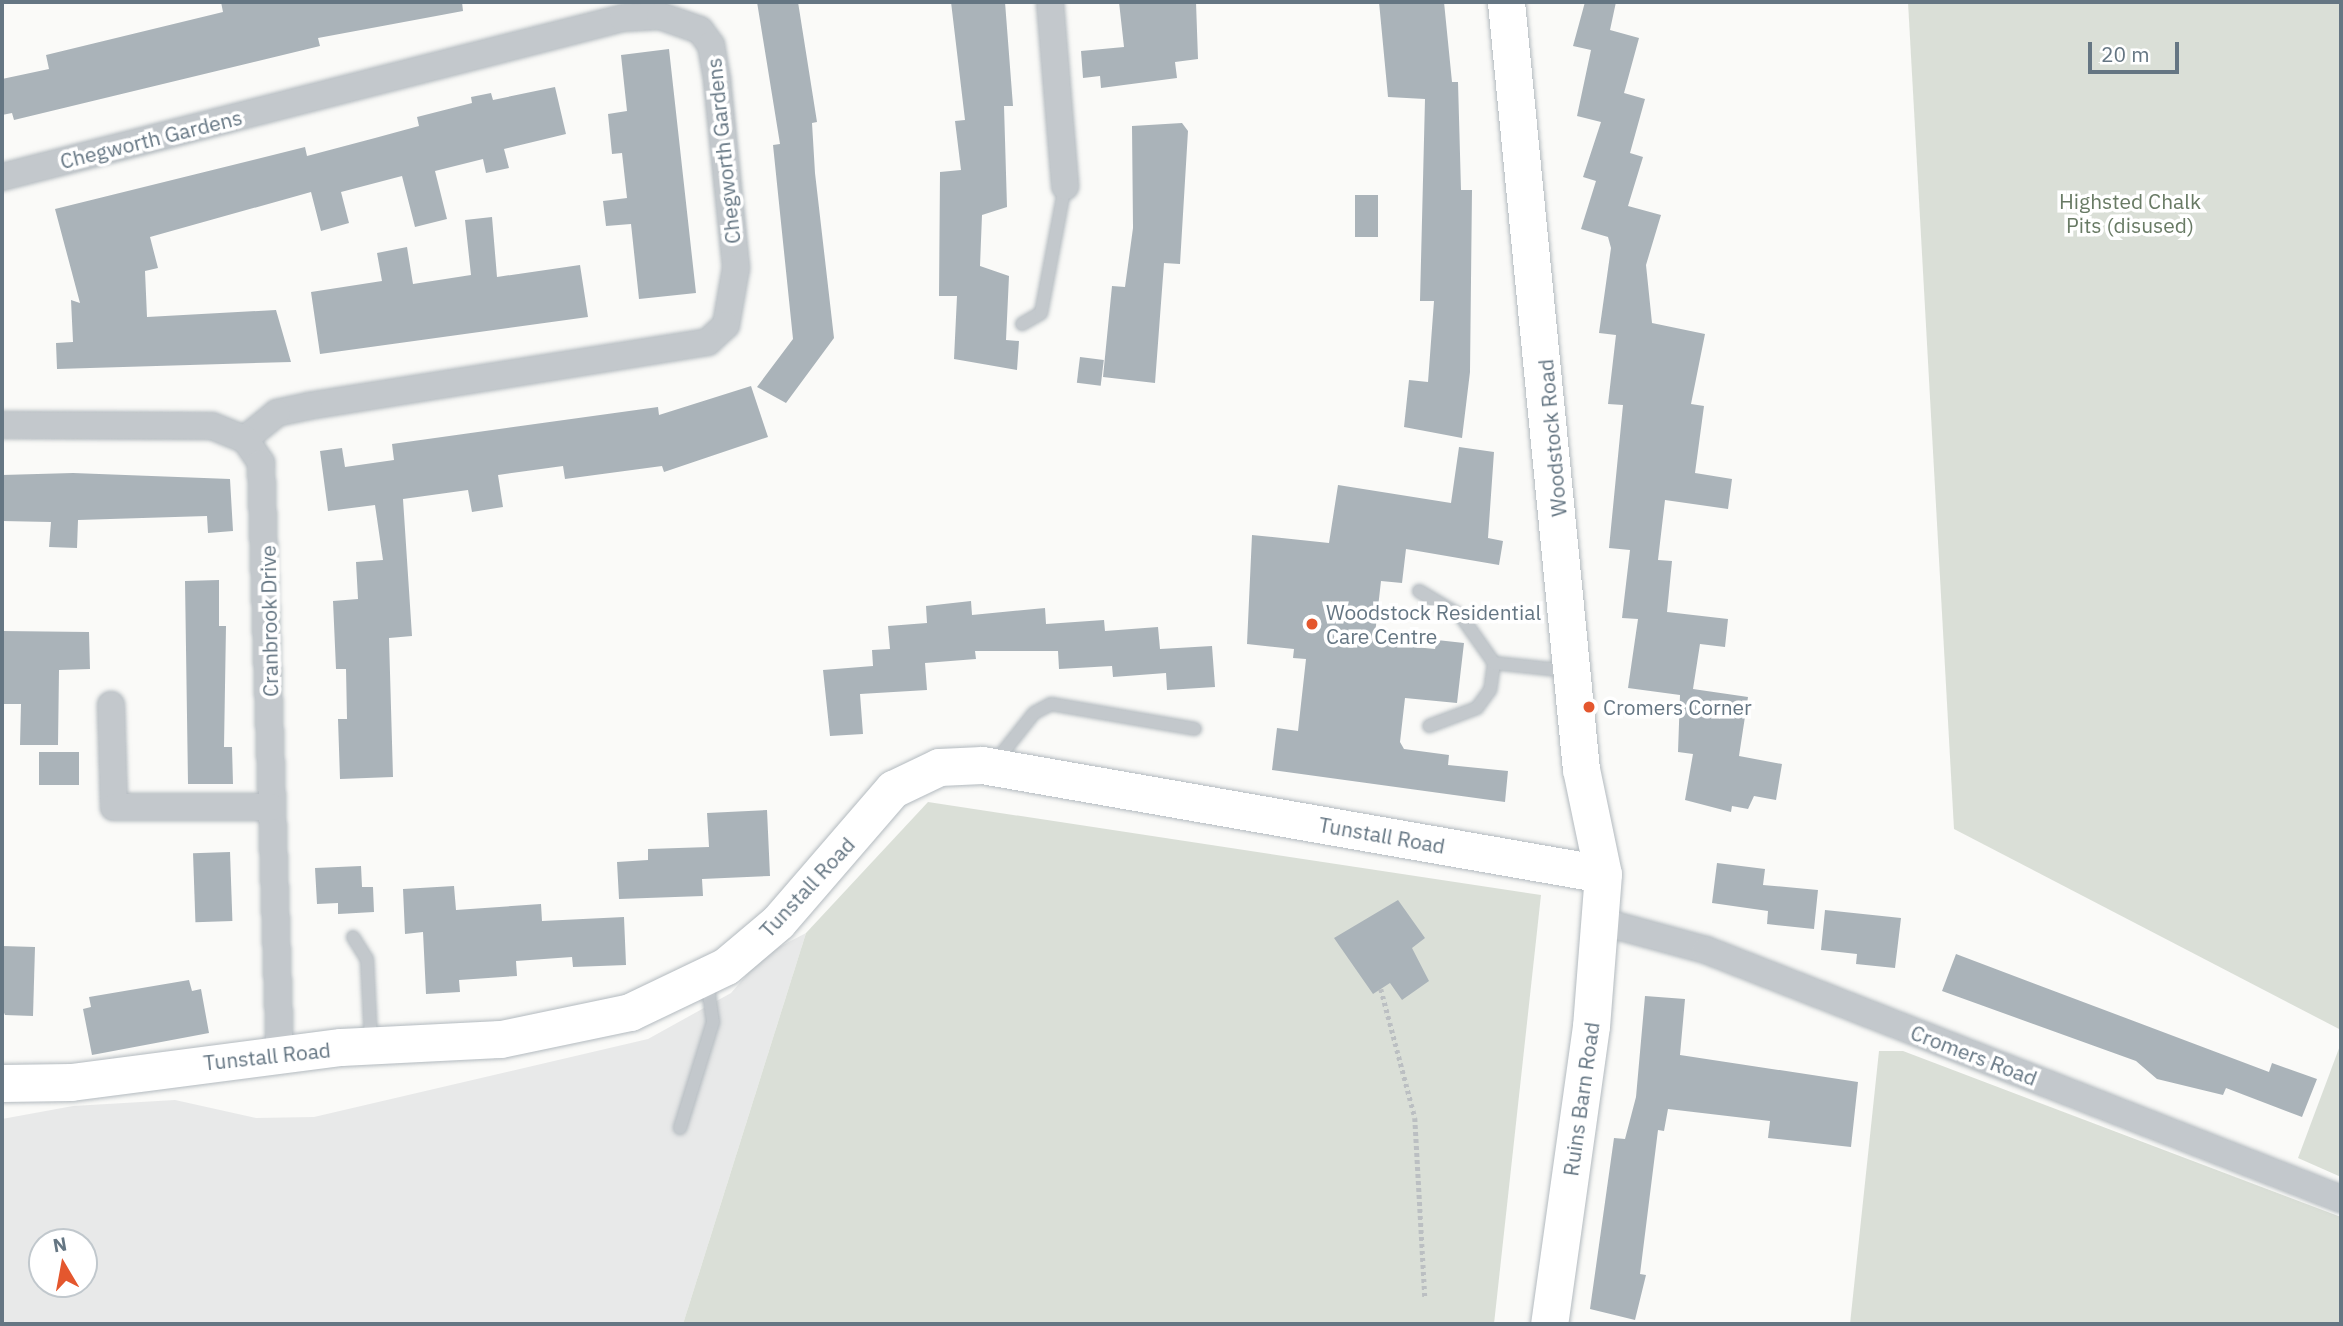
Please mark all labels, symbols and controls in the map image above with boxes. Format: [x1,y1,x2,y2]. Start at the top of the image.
scale bar [2091,28,2182,72]
text: 20 m [2101,40,2150,68]
street label: Chegworth Gardens [701,57,745,245]
street label: Chegworth Gardens [57,104,245,174]
park label: Highsted Chalk Pits (disused) [2059,188,2201,238]
street label: Woodstock Road [1533,358,1571,518]
street label: Cranbrook Drive [255,545,283,697]
place label: Woodstock Residential Care Centre [1326,599,1541,649]
marker: Woodstock Residential Care Centre [1304,616,1320,632]
place label: Cromers Corner [1603,694,1752,720]
marker: Cromers Corner [1581,699,1597,715]
street label: Tunstall Road [1317,811,1447,859]
street label: Tunstall Road [754,832,860,942]
street label: Cromers Road [1907,1019,2041,1091]
street label: Ruins Barn Road [1558,1020,1604,1178]
street label: Tunstall Road [202,1037,332,1075]
north arrow [28,1228,98,1298]
text: N [51,1231,69,1257]

